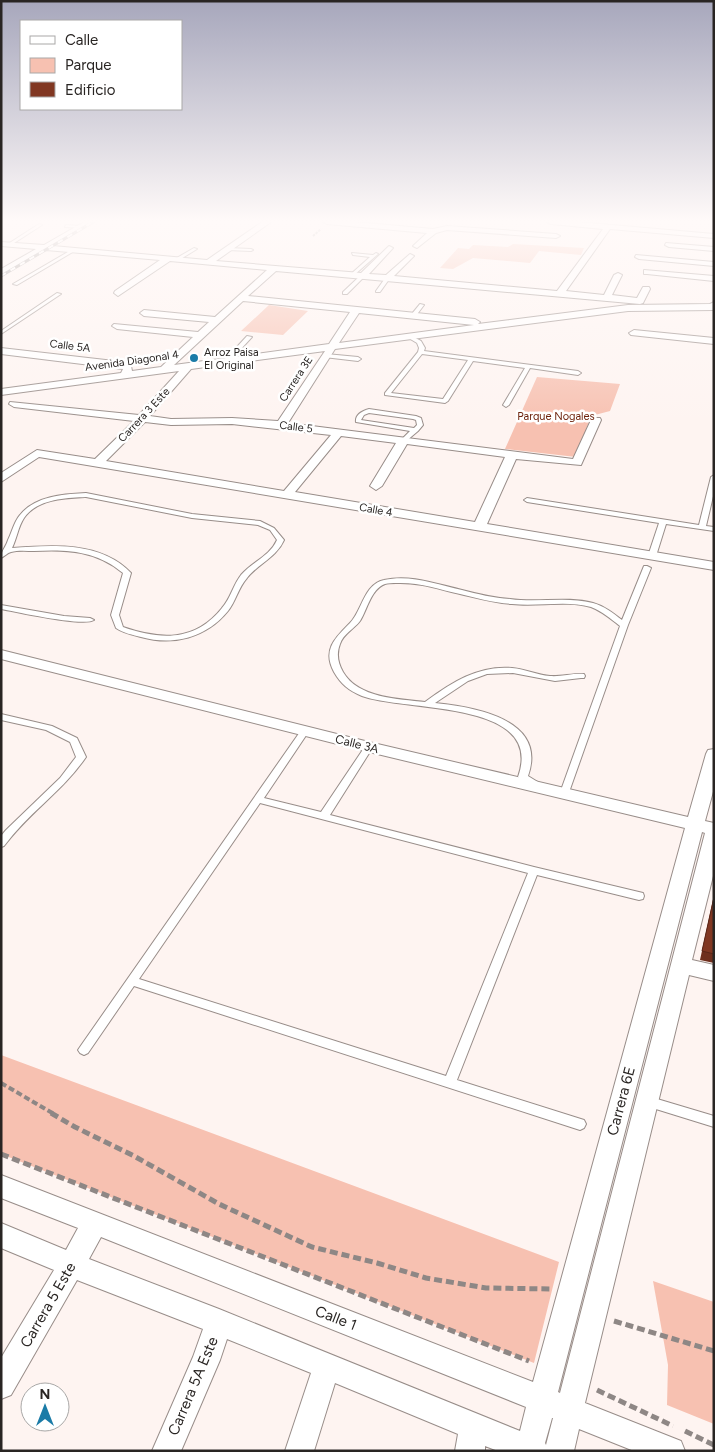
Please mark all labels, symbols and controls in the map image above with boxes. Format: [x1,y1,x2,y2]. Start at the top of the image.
legend [20,20,182,110]
text: Calle [65,31,98,49]
text: Parque [65,56,112,74]
text: Edificio [65,81,116,99]
street label: Calle 5A [49,337,92,355]
place label: Arroz Paisa El Original [204,346,259,372]
street label: Avenida Diagonal 4 [84,348,180,374]
marker: Arroz Paisa El Original [188,352,200,364]
street label: Carrera 3E [277,354,315,404]
street label: Carrera 3 Este [116,385,172,445]
park label: Parque Nogales [517,410,595,423]
street label: Calle 5 [279,419,313,435]
street label: Calle 4 [358,501,394,519]
street label: Calle 3A [334,732,380,756]
street label: Carrera 6E [603,1065,639,1137]
street label: Carrera 5 Este [16,1259,80,1351]
street label: Calle 1 [313,1302,359,1334]
street label: Carrera 5A Este [164,1334,222,1438]
north arrow [20,1382,70,1432]
text: N [40,1386,50,1403]

